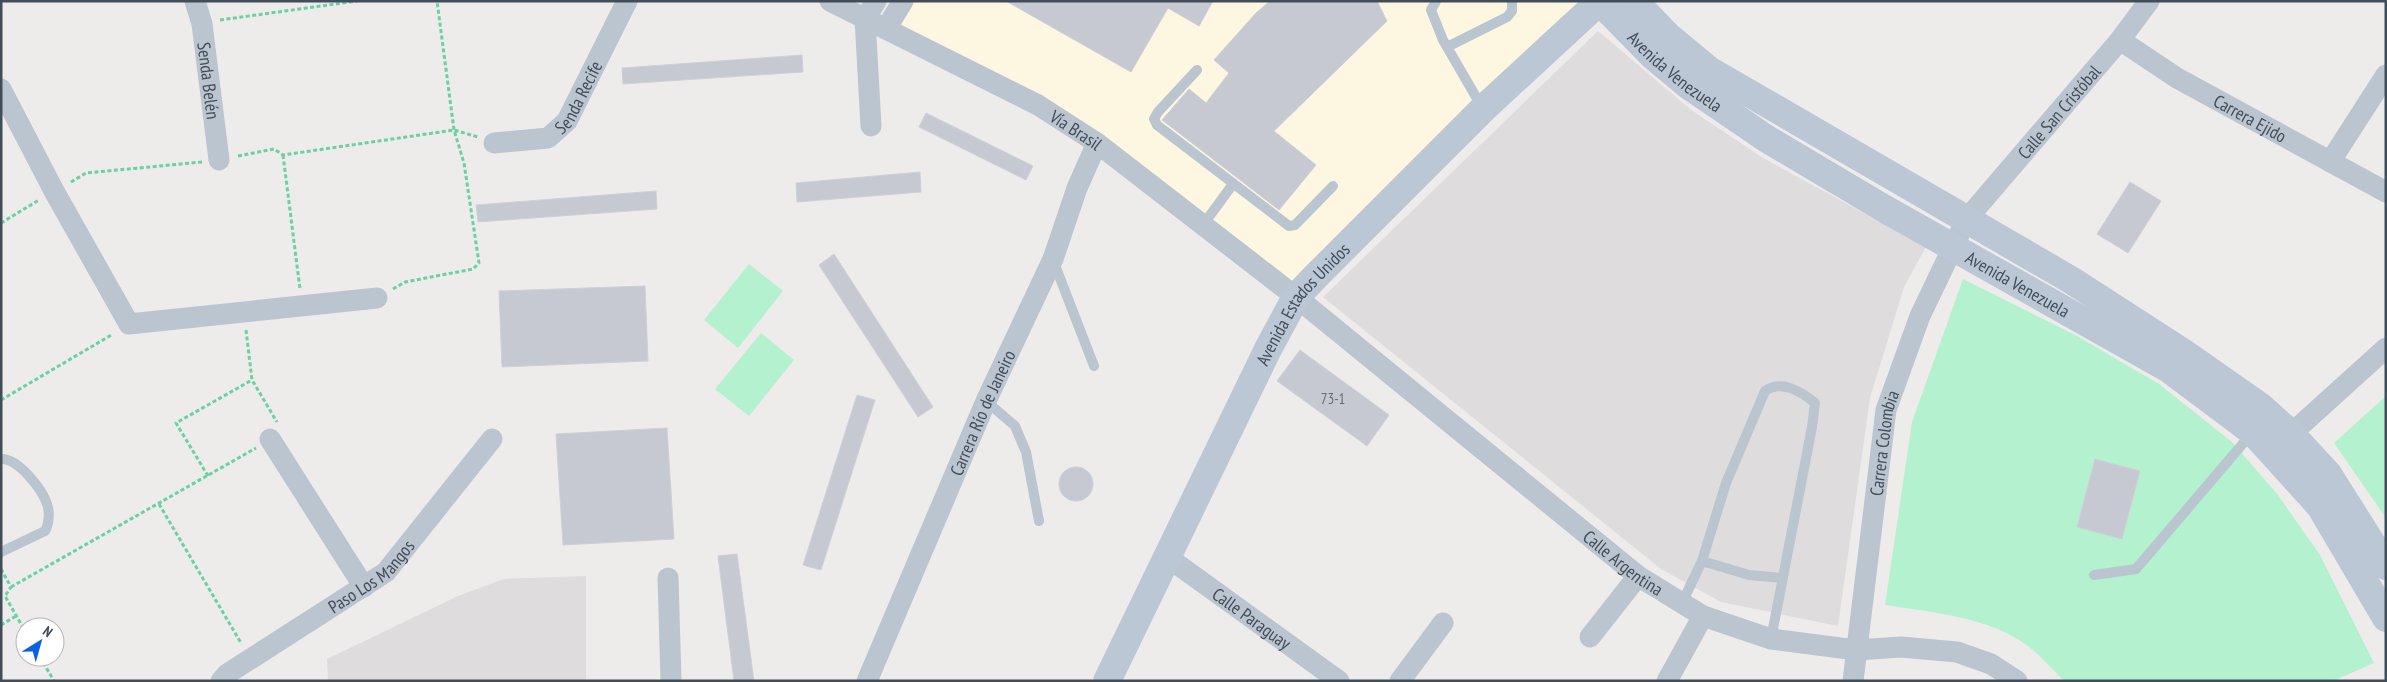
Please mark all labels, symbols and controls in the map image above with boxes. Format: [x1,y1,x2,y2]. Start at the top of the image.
street label: Avenida Venezuela [1623,26,1727,117]
street label: Senda Belén [193,41,225,120]
street label: Senda Recife [549,57,607,139]
street label: Calle San Cristóbal [2012,59,2106,163]
street label: Carrera Ejido [2210,89,2291,147]
street label: Vía Brasil [1045,104,1108,155]
street label: Avenida Estados Unidos [1250,238,1354,369]
street label: Avenida Venezuela [1962,245,2074,322]
street label: Carrera Río de Janeiro [944,346,1020,479]
street label: Carrera Colombia [1864,387,1904,497]
house number: 73-1 [1321,389,1345,408]
street label: Calle Argentina [1579,525,1668,600]
street label: Paso Los Mangos [324,535,419,618]
street label: Calle Paraguay [1208,582,1296,654]
north arrow [15,617,65,667]
text: N [39,622,56,641]

